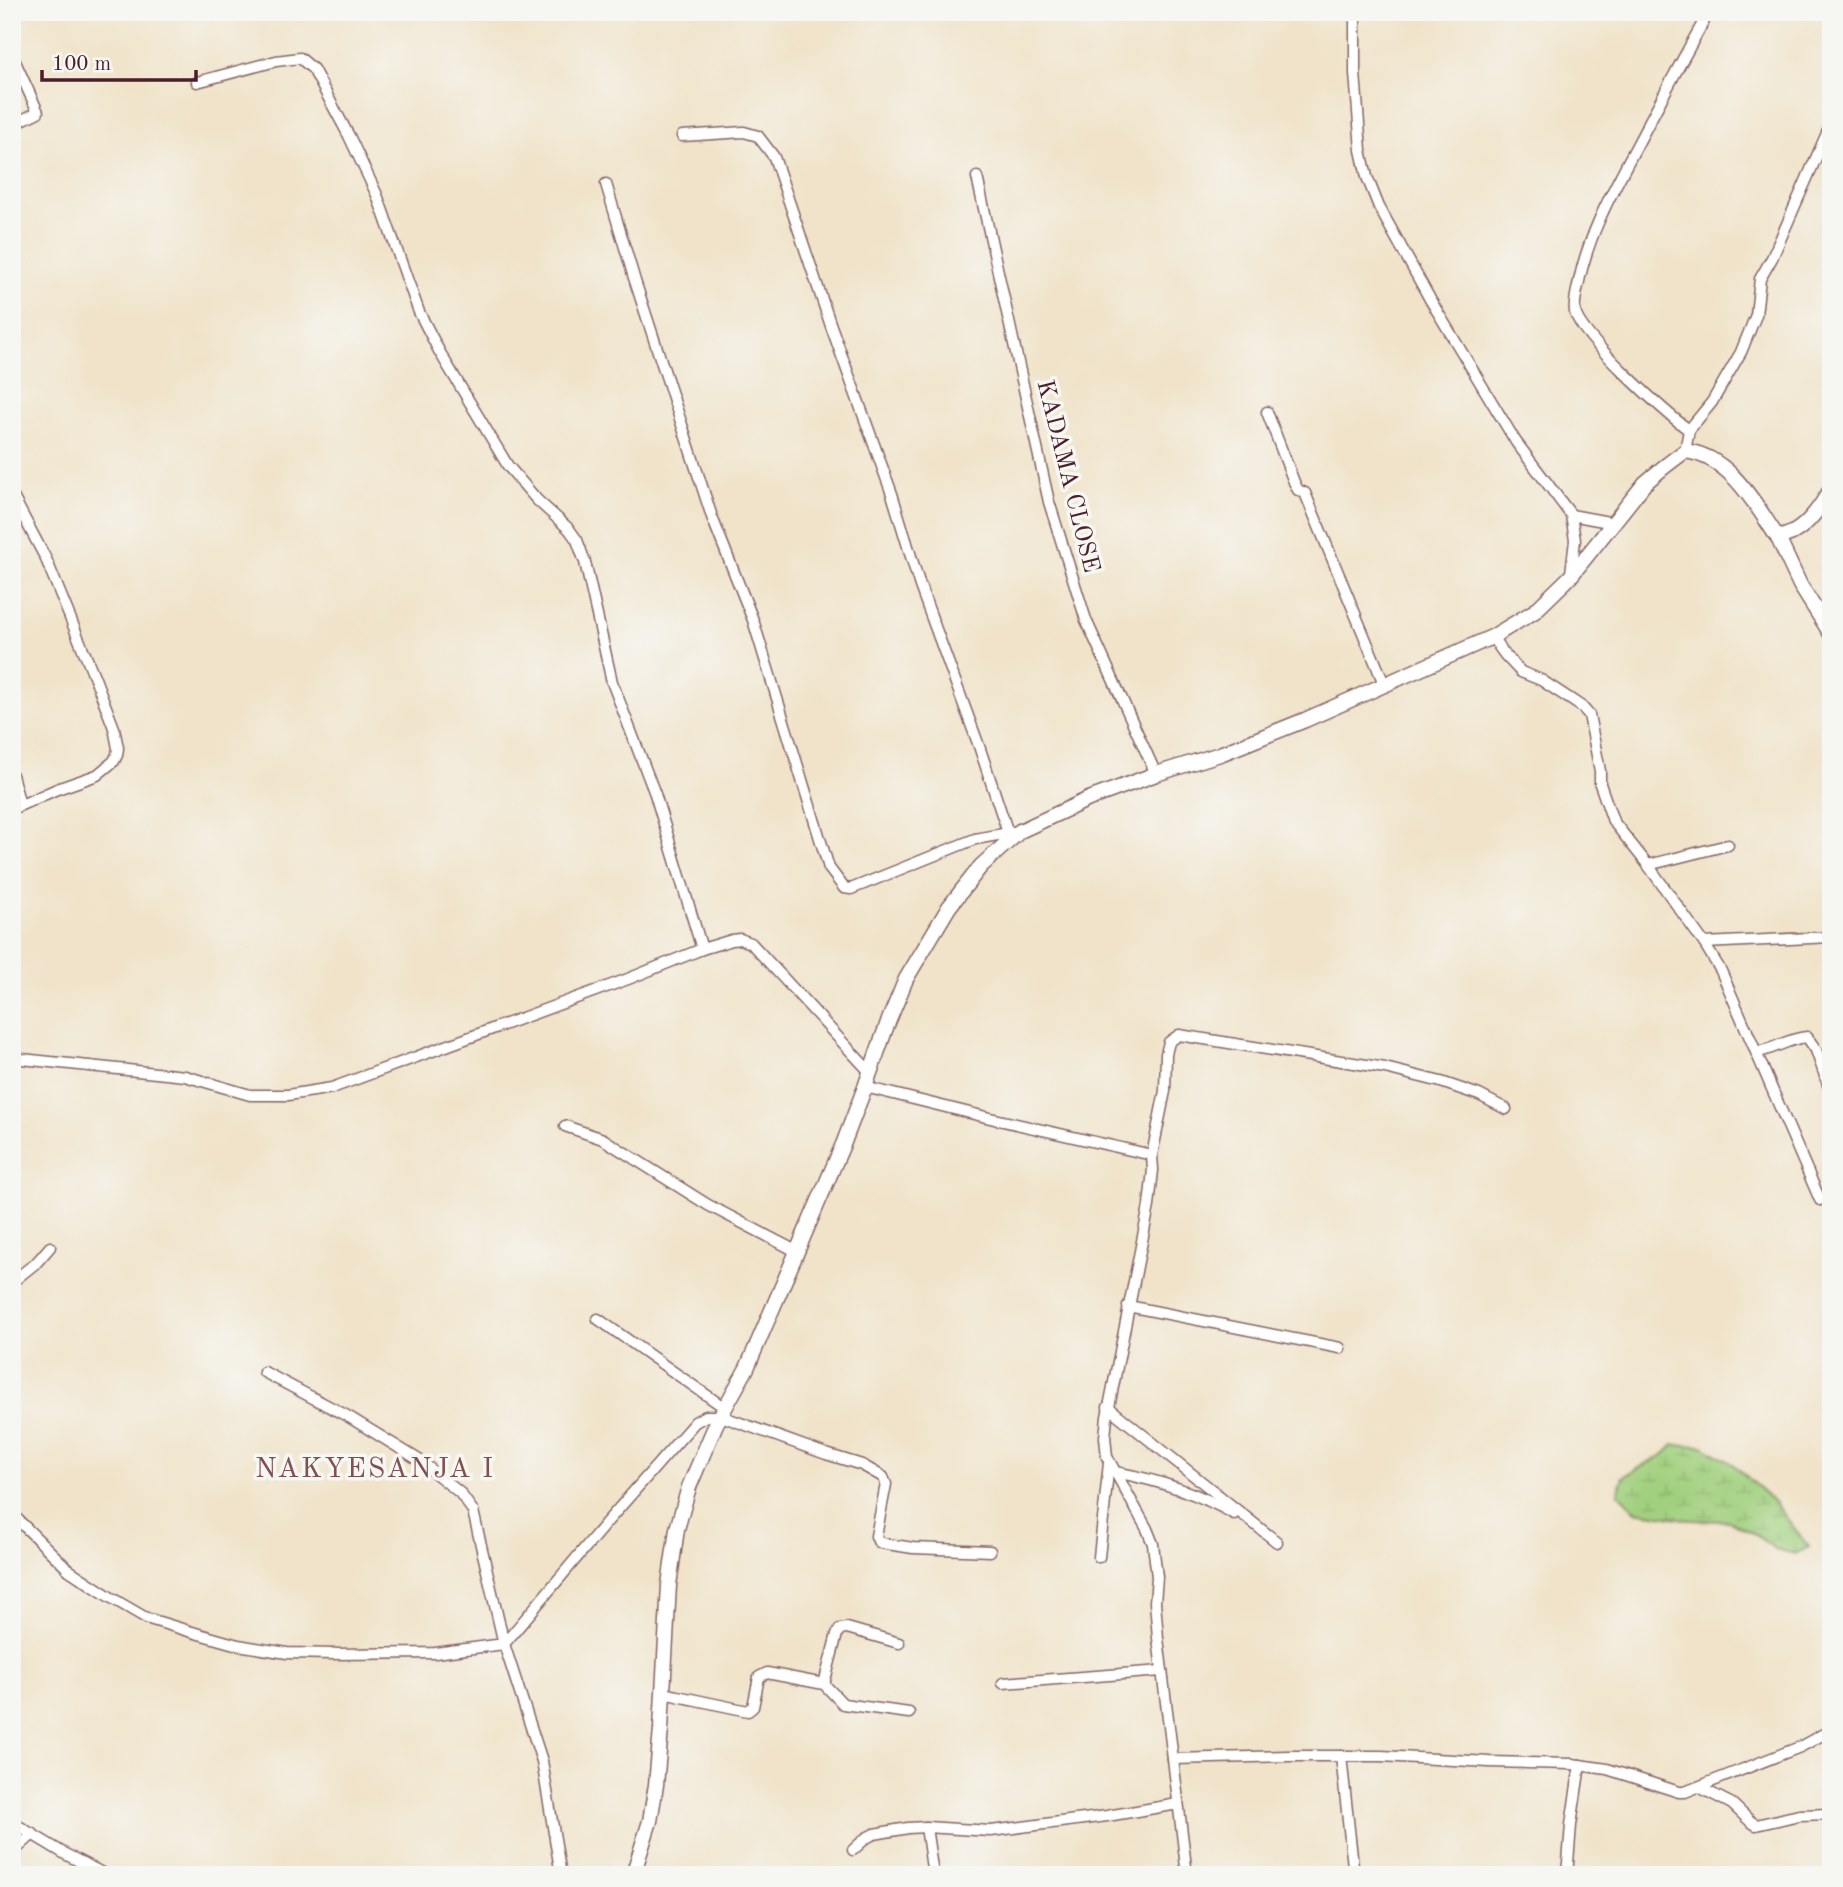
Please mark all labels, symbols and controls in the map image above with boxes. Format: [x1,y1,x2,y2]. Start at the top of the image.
scale bar [42,38,196,82]
text: 100 m [52,54,111,75]
street label: KADAMA CLOSE [1032,378,1103,575]
district label: NAKYESANJA I [255,1456,495,1484]

